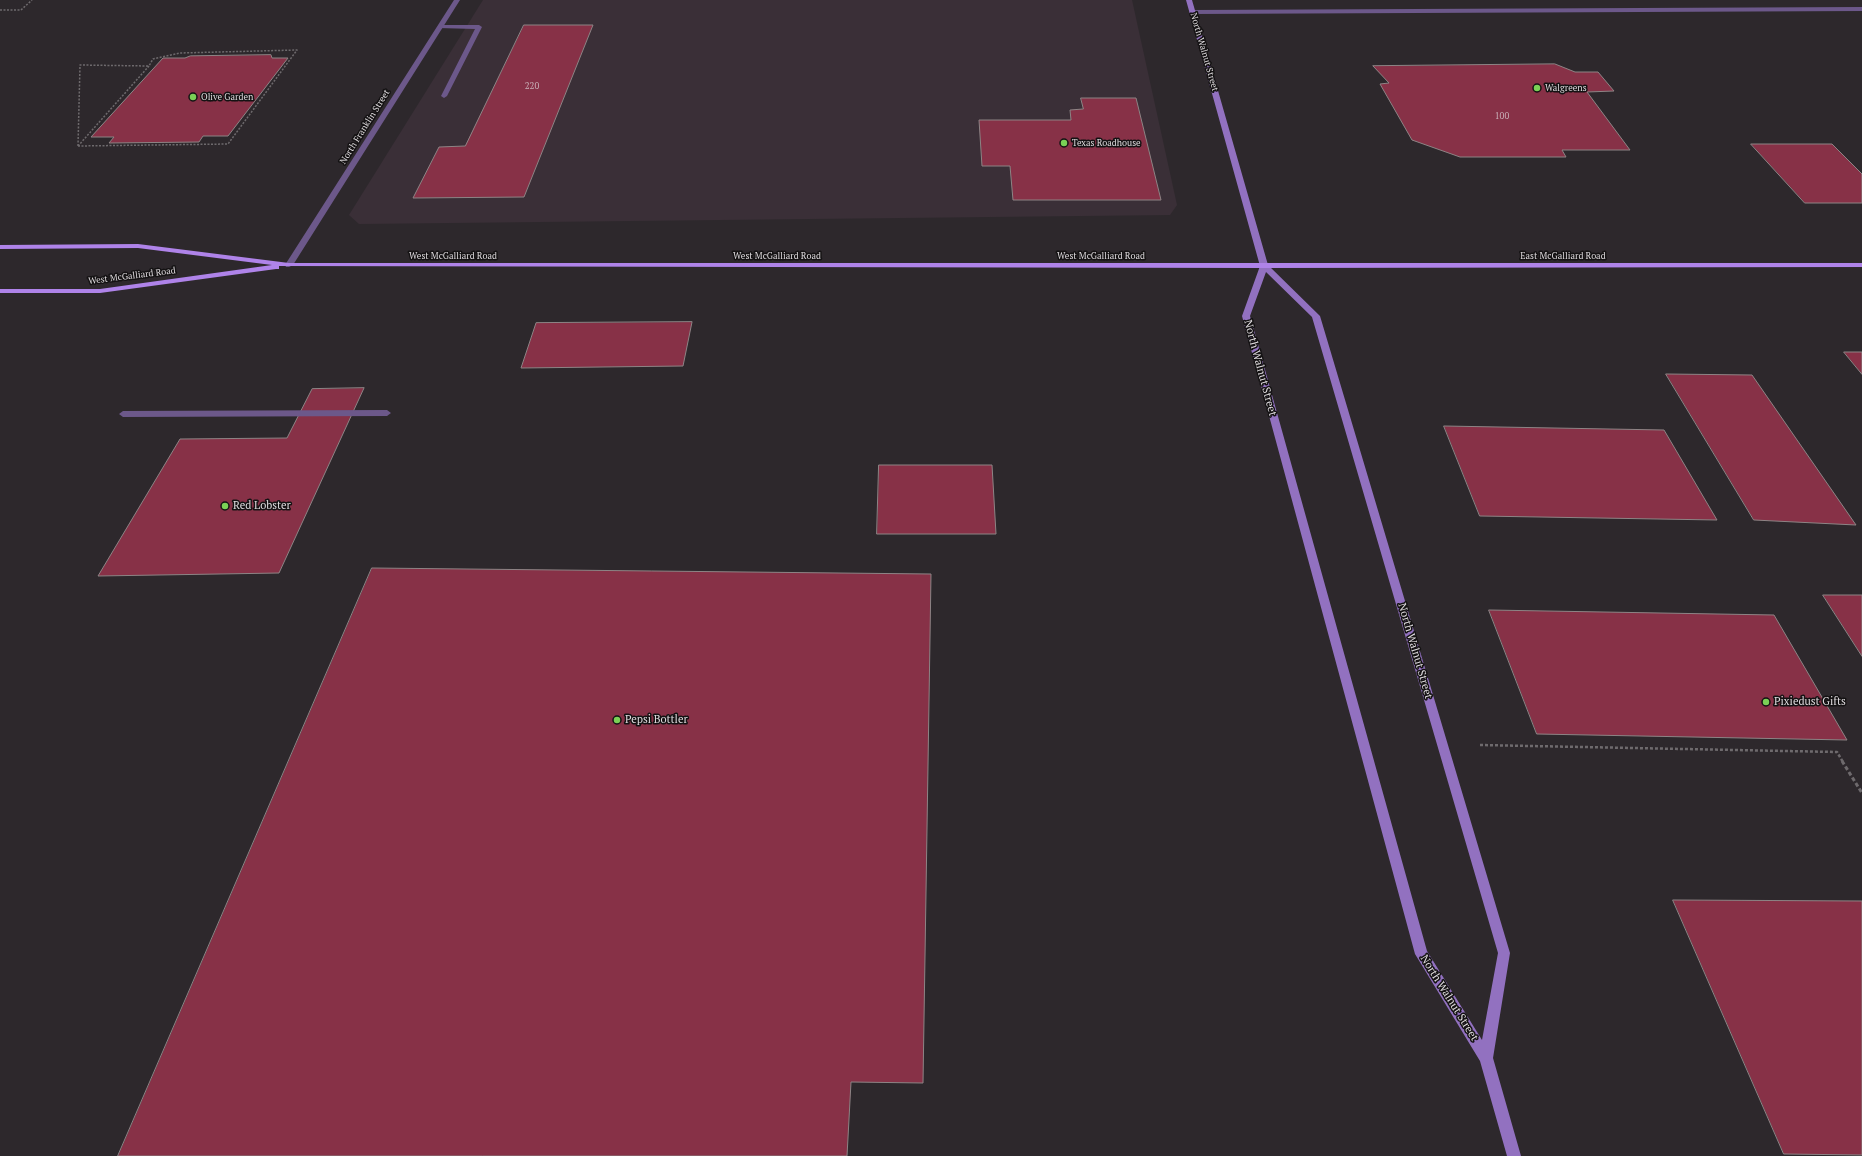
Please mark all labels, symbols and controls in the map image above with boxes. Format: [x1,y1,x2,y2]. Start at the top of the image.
street label: North Walnut Street [1188,12,1220,92]
house number: 220 [525,81,539,91]
marker: Walgreens [1532,83,1542,93]
place label: Walgreens [1545,83,1587,93]
street label: North Franklin Street [338,88,392,166]
marker: Olive Garden [188,92,198,102]
place label: Olive Garden [201,92,253,102]
house number: 100 [1495,111,1509,121]
marker: Texas Roadhouse [1059,138,1069,148]
place label: Texas Roadhouse [1072,138,1141,148]
street label: West McGalliard Road [409,251,497,261]
street label: West McGalliard Road [733,251,821,261]
street label: West McGalliard Road [1057,251,1145,261]
street label: East McGalliard Road [1520,251,1606,261]
street label: West McGalliard Road [88,265,176,287]
street label: North Walnut Street [1241,319,1279,417]
place label: Red Lobster [233,499,291,513]
marker: Red Lobster [220,501,230,511]
street label: North Walnut Street [1395,602,1435,700]
place label: Pixiedust Gifts [1774,695,1846,709]
marker: Pixiedust Gifts [1761,697,1771,707]
place label: Pepsi Bottler [625,713,688,727]
marker: Pepsi Bottler [612,715,622,725]
street label: North Walnut Street [1417,953,1481,1043]

